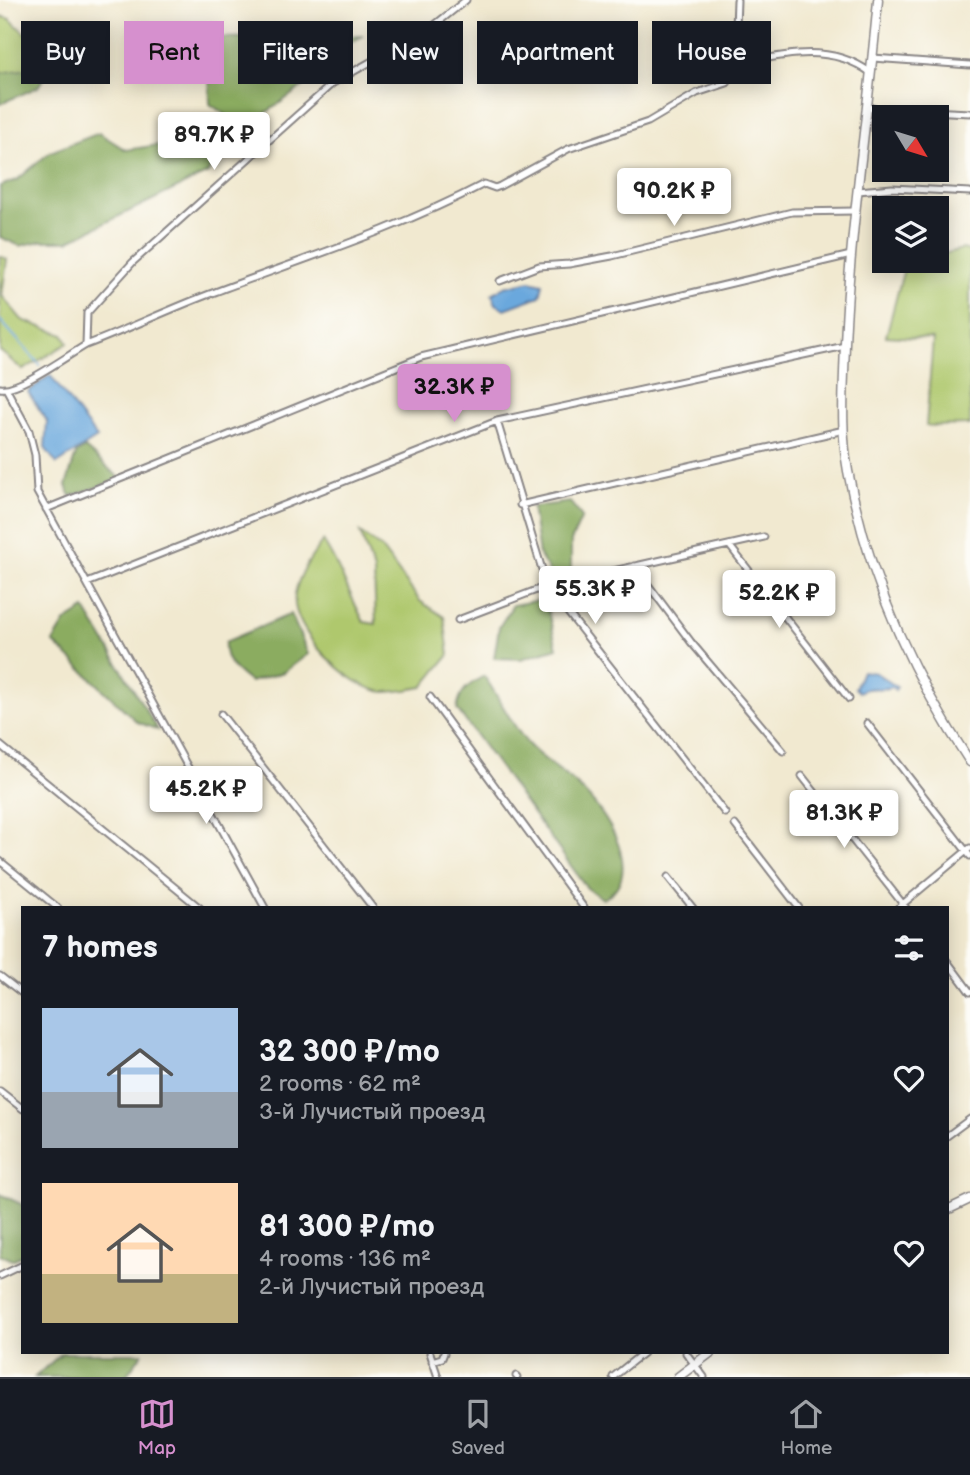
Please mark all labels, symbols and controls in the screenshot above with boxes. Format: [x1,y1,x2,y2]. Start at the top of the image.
chip: Buy [21,21,110,84]
chip: Rent [124,21,224,84]
chip: Filters [238,21,353,84]
chip: New [367,21,463,84]
chip: Apartment [477,21,638,84]
chip: House [652,21,771,84]
north arrow [872,105,948,182]
map controls [872,105,949,273]
pin: 89.7K ₽ [149,113,279,172]
text: 89.7K ₽ [174,121,254,149]
pin: 90.2K ₽ [609,168,739,228]
text: 90.2K ₽ [633,177,715,205]
button: layers [872,196,949,273]
pin: 32.3K ₽ [389,364,519,424]
text: 32.3K ₽ [414,373,494,401]
pin: 55.3K ₽ [530,566,660,626]
pin: 52.2K ₽ [714,570,844,630]
text: 55.3K ₽ [555,575,635,603]
text: 52.2K ₽ [738,579,820,607]
pin: 45.2K ₽ [141,766,271,826]
text: 45.2K ₽ [166,775,246,803]
pin: 81.3K ₽ [779,790,909,850]
text: 81.3K ₽ [805,799,883,827]
icon: filters [890,929,928,967]
text: 7 homes [42,930,158,966]
text: 32 300 ₽/mo [259,1034,440,1070]
icon: home [98,1036,182,1120]
icon: heart [890,1059,928,1097]
text: 2 rooms · 62 m² [259,1070,421,1098]
text: 3-й Лучистый проезд [259,1098,485,1126]
text: 81 300 ₽/mo [259,1209,435,1245]
icon: home [98,1211,182,1295]
icon: heart [890,1234,928,1272]
text: 4 rooms · 136 m² [259,1245,431,1273]
text: 2-й Лучистый проезд [259,1273,484,1301]
tab: Map [138,1395,176,1460]
tab: Saved [452,1395,505,1460]
tab: Home [781,1395,832,1460]

